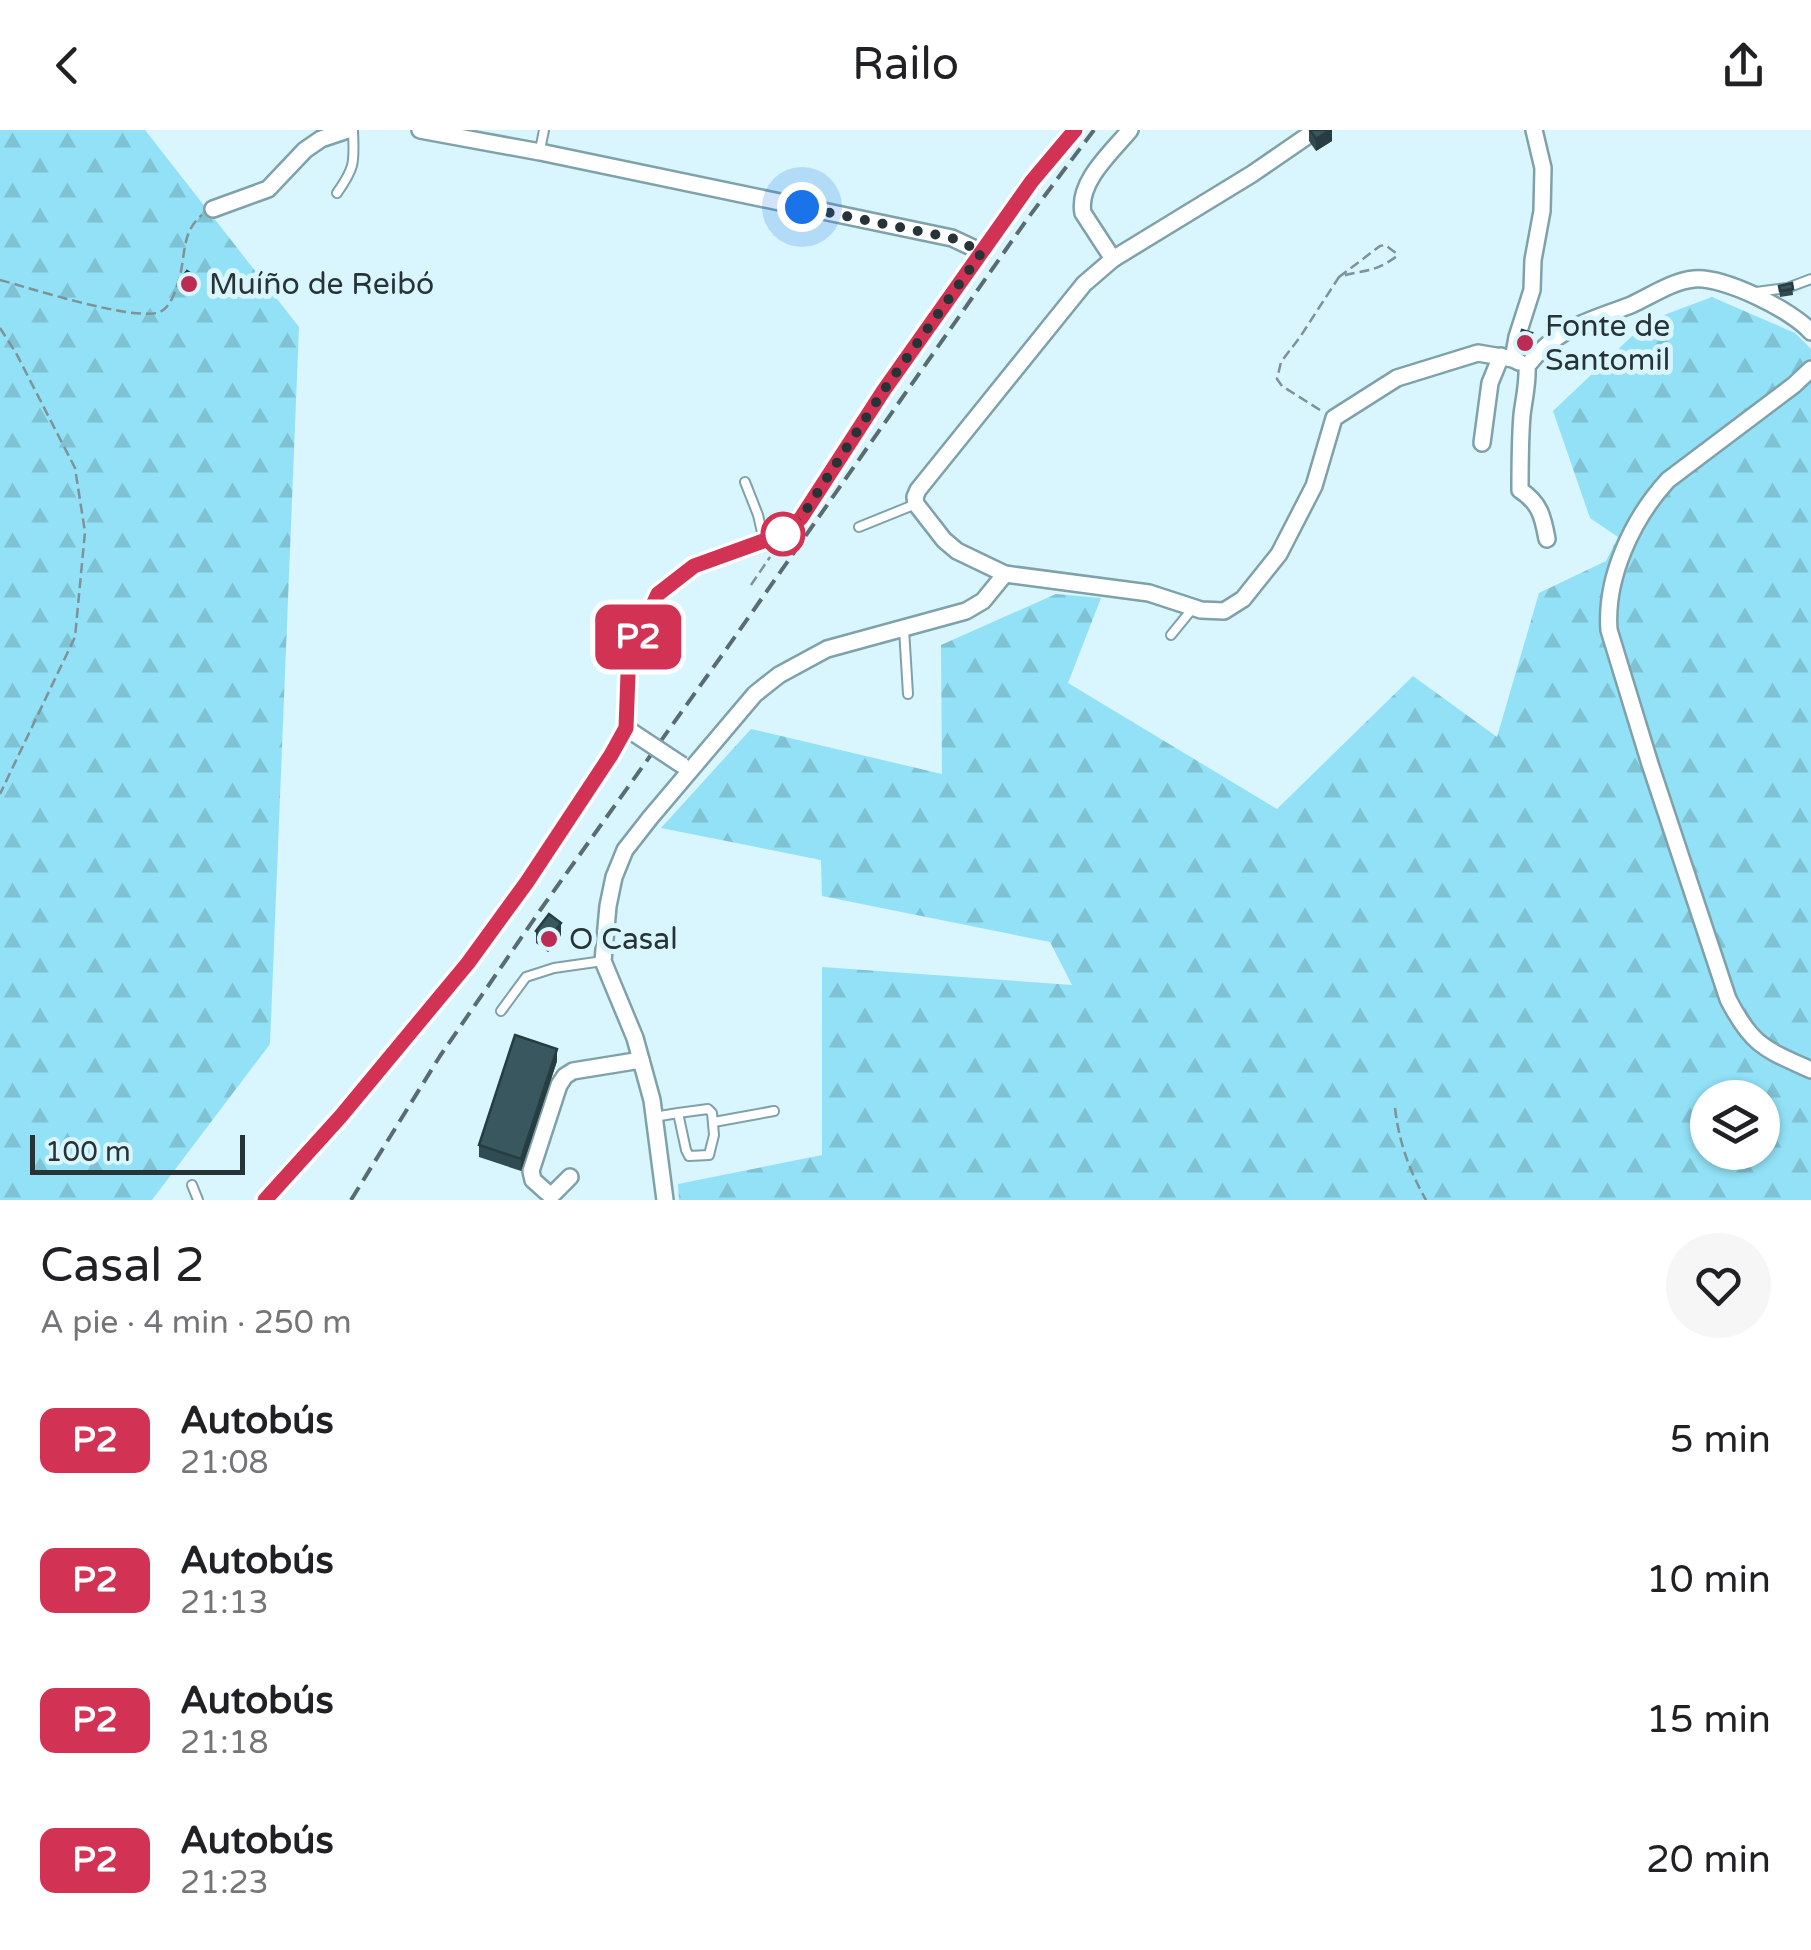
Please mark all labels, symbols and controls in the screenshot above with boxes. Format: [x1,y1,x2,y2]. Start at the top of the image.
icon: back [40,38,95,93]
text: Railo [852,38,959,92]
icon: share [1716,38,1771,93]
your location [777,182,827,232]
place label: Muíño de Reibó [209,266,434,303]
marker: Muíño de Reibó [178,273,200,295]
place label: Fonte de Santomil [1545,308,1670,379]
marker: Fonte de Santomil [1514,332,1536,354]
unlabelled marker [762,513,804,555]
line badge: P2 [593,604,683,670]
text: P2 [615,616,661,658]
place label: O Casal [569,921,678,958]
marker: O Casal [538,928,560,950]
map controls [1690,1080,1780,1170]
button: layers [1690,1080,1780,1170]
scale bar [30,1130,245,1174]
text: 100 m [45,1135,131,1169]
button: heart [1666,1233,1771,1338]
text: Casal 2 [40,1237,205,1295]
text: A pie · 4 min · 250 m [40,1304,352,1342]
text: Autobús [180,1398,334,1444]
text: 5 min [1670,1417,1771,1463]
text: P2 [72,1419,118,1461]
text: 21:08 [180,1444,269,1482]
text: Autobús [180,1538,334,1584]
text: 10 min [1646,1557,1771,1603]
text: P2 [72,1559,118,1601]
text: 21:13 [180,1584,269,1622]
text: Autobús [180,1678,334,1724]
text: 15 min [1646,1697,1771,1743]
text: P2 [72,1699,118,1741]
text: 21:18 [180,1724,269,1762]
text: Autobús [180,1818,334,1864]
text: 20 min [1646,1837,1771,1883]
text: P2 [72,1839,118,1881]
text: 21:23 [180,1864,269,1902]

